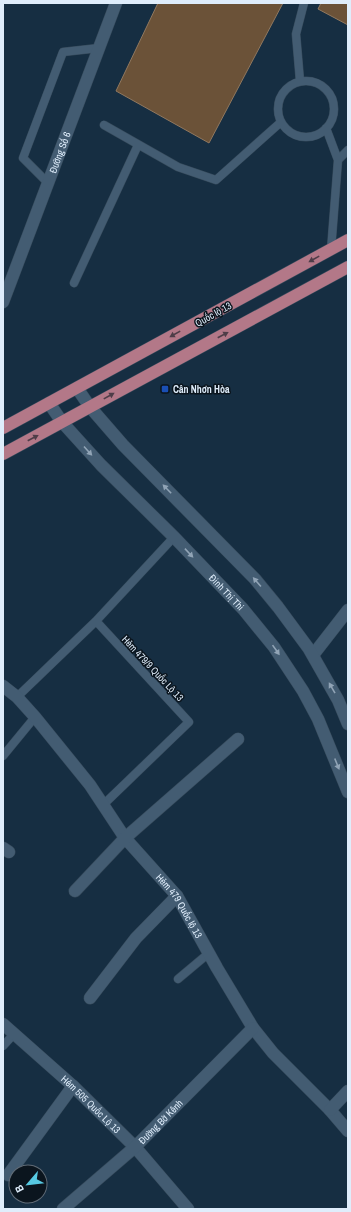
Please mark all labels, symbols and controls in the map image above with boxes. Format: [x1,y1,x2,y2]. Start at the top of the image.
street label: Đường Số 6 [46,130,74,175]
one-way arrow [308,256,320,262]
street label: Quốc lộ 13 [193,299,234,330]
one-way arrow [169,331,181,338]
one-way arrow [217,331,229,338]
place label: Cân Nhơn Hòa [173,383,230,396]
marker: Cân Nhơn Hòa [160,384,170,394]
one-way arrow [103,393,115,400]
one-way arrow [27,435,38,441]
one-way arrow [84,445,93,456]
one-way arrow [162,484,172,494]
one-way arrow [184,549,193,558]
street label: Đinh Thị Thi [206,572,247,613]
one-way arrow [253,578,262,587]
street label: Hẻm 479/9 Quốc Lộ 13 [119,633,187,704]
one-way arrow [272,645,280,655]
one-way arrow [328,682,335,694]
one-way arrow [334,759,340,770]
street label: Hẻm 479 Quốc lộ 13 [153,871,205,941]
street label: Hẻm 505 Quốc Lộ 13 [58,1073,123,1137]
street label: Đường Bờ Kênh [136,1097,186,1147]
north arrow [8,1164,48,1204]
text: B [11,1182,27,1195]

